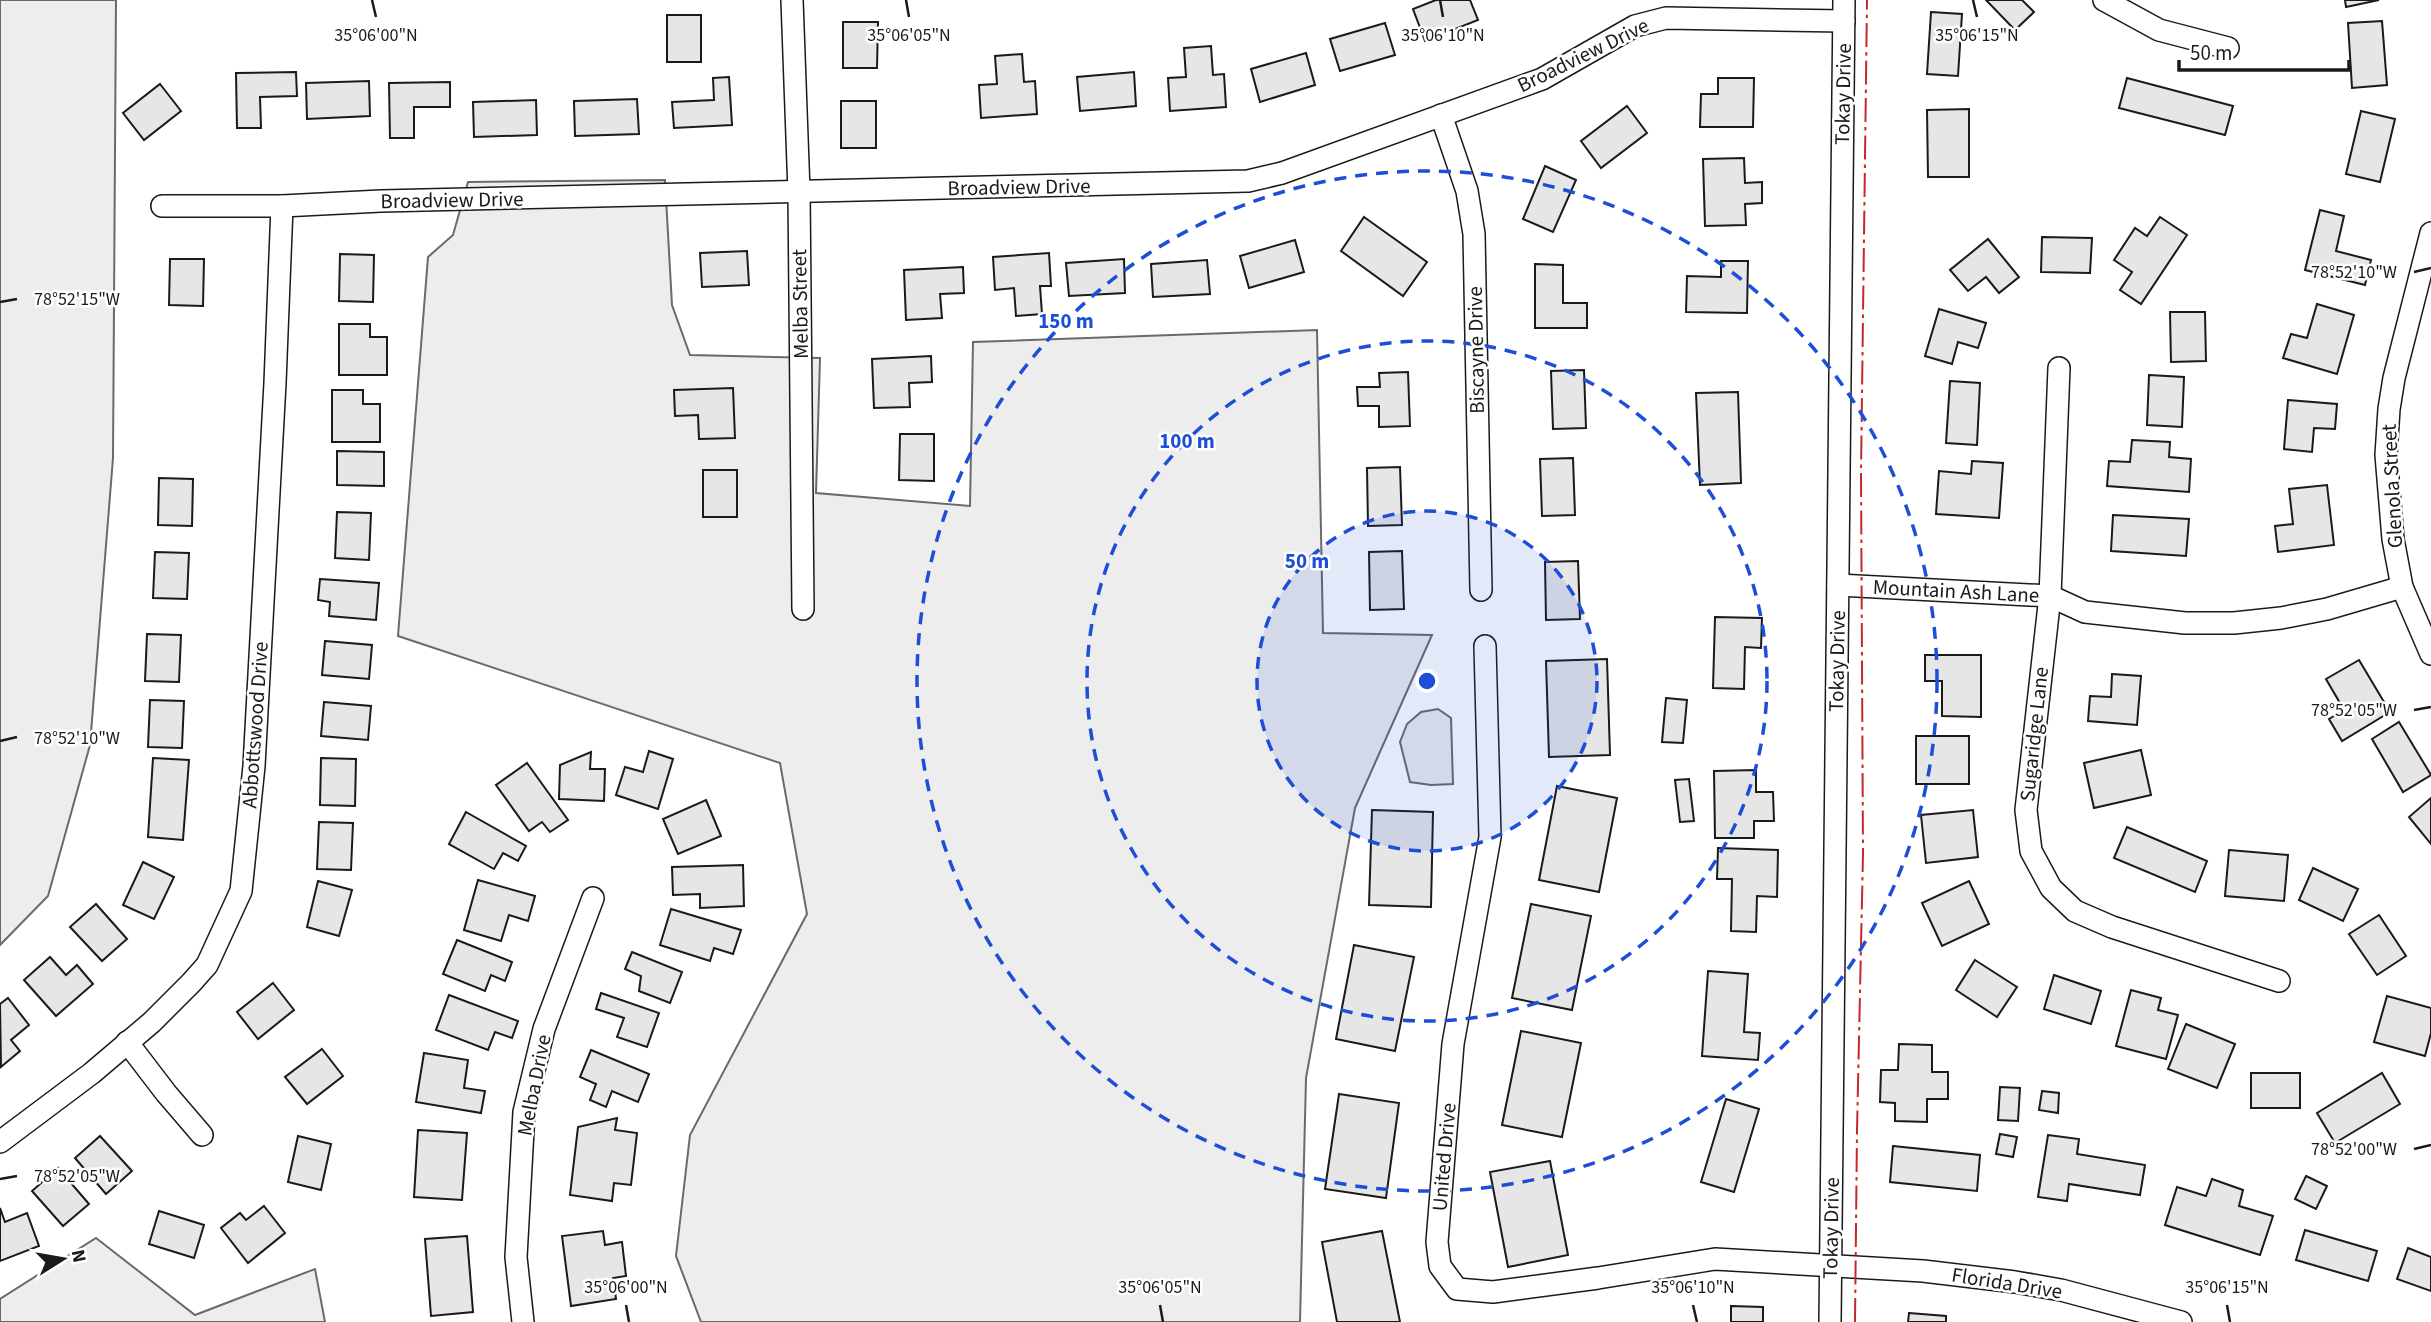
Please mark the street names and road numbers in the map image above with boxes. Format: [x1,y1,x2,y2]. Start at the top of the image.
street label: Broadview Drive [1512,10,1654,100]
street label: Tokay Drive [1827,43,1859,145]
street label: Broadview Drive [947,171,1091,203]
street label: Broadview Drive [380,184,524,216]
street label: Melba Street [784,249,816,359]
street label: Biscayne Drive [1460,286,1492,414]
street label: Glenola Street [2374,423,2410,549]
street label: Mountain Ash Lane [1872,572,2040,610]
street label: Tokay Drive [1821,610,1853,712]
street label: Abbottswood Drive [234,641,276,809]
street label: Sugaridge Lane [2012,665,2056,803]
street label: Melba Drive [509,1032,559,1138]
street label: United Drive [1424,1102,1464,1212]
street label: Tokay Drive [1815,1177,1847,1279]
street label: Florida Drive [1950,1259,2064,1307]

